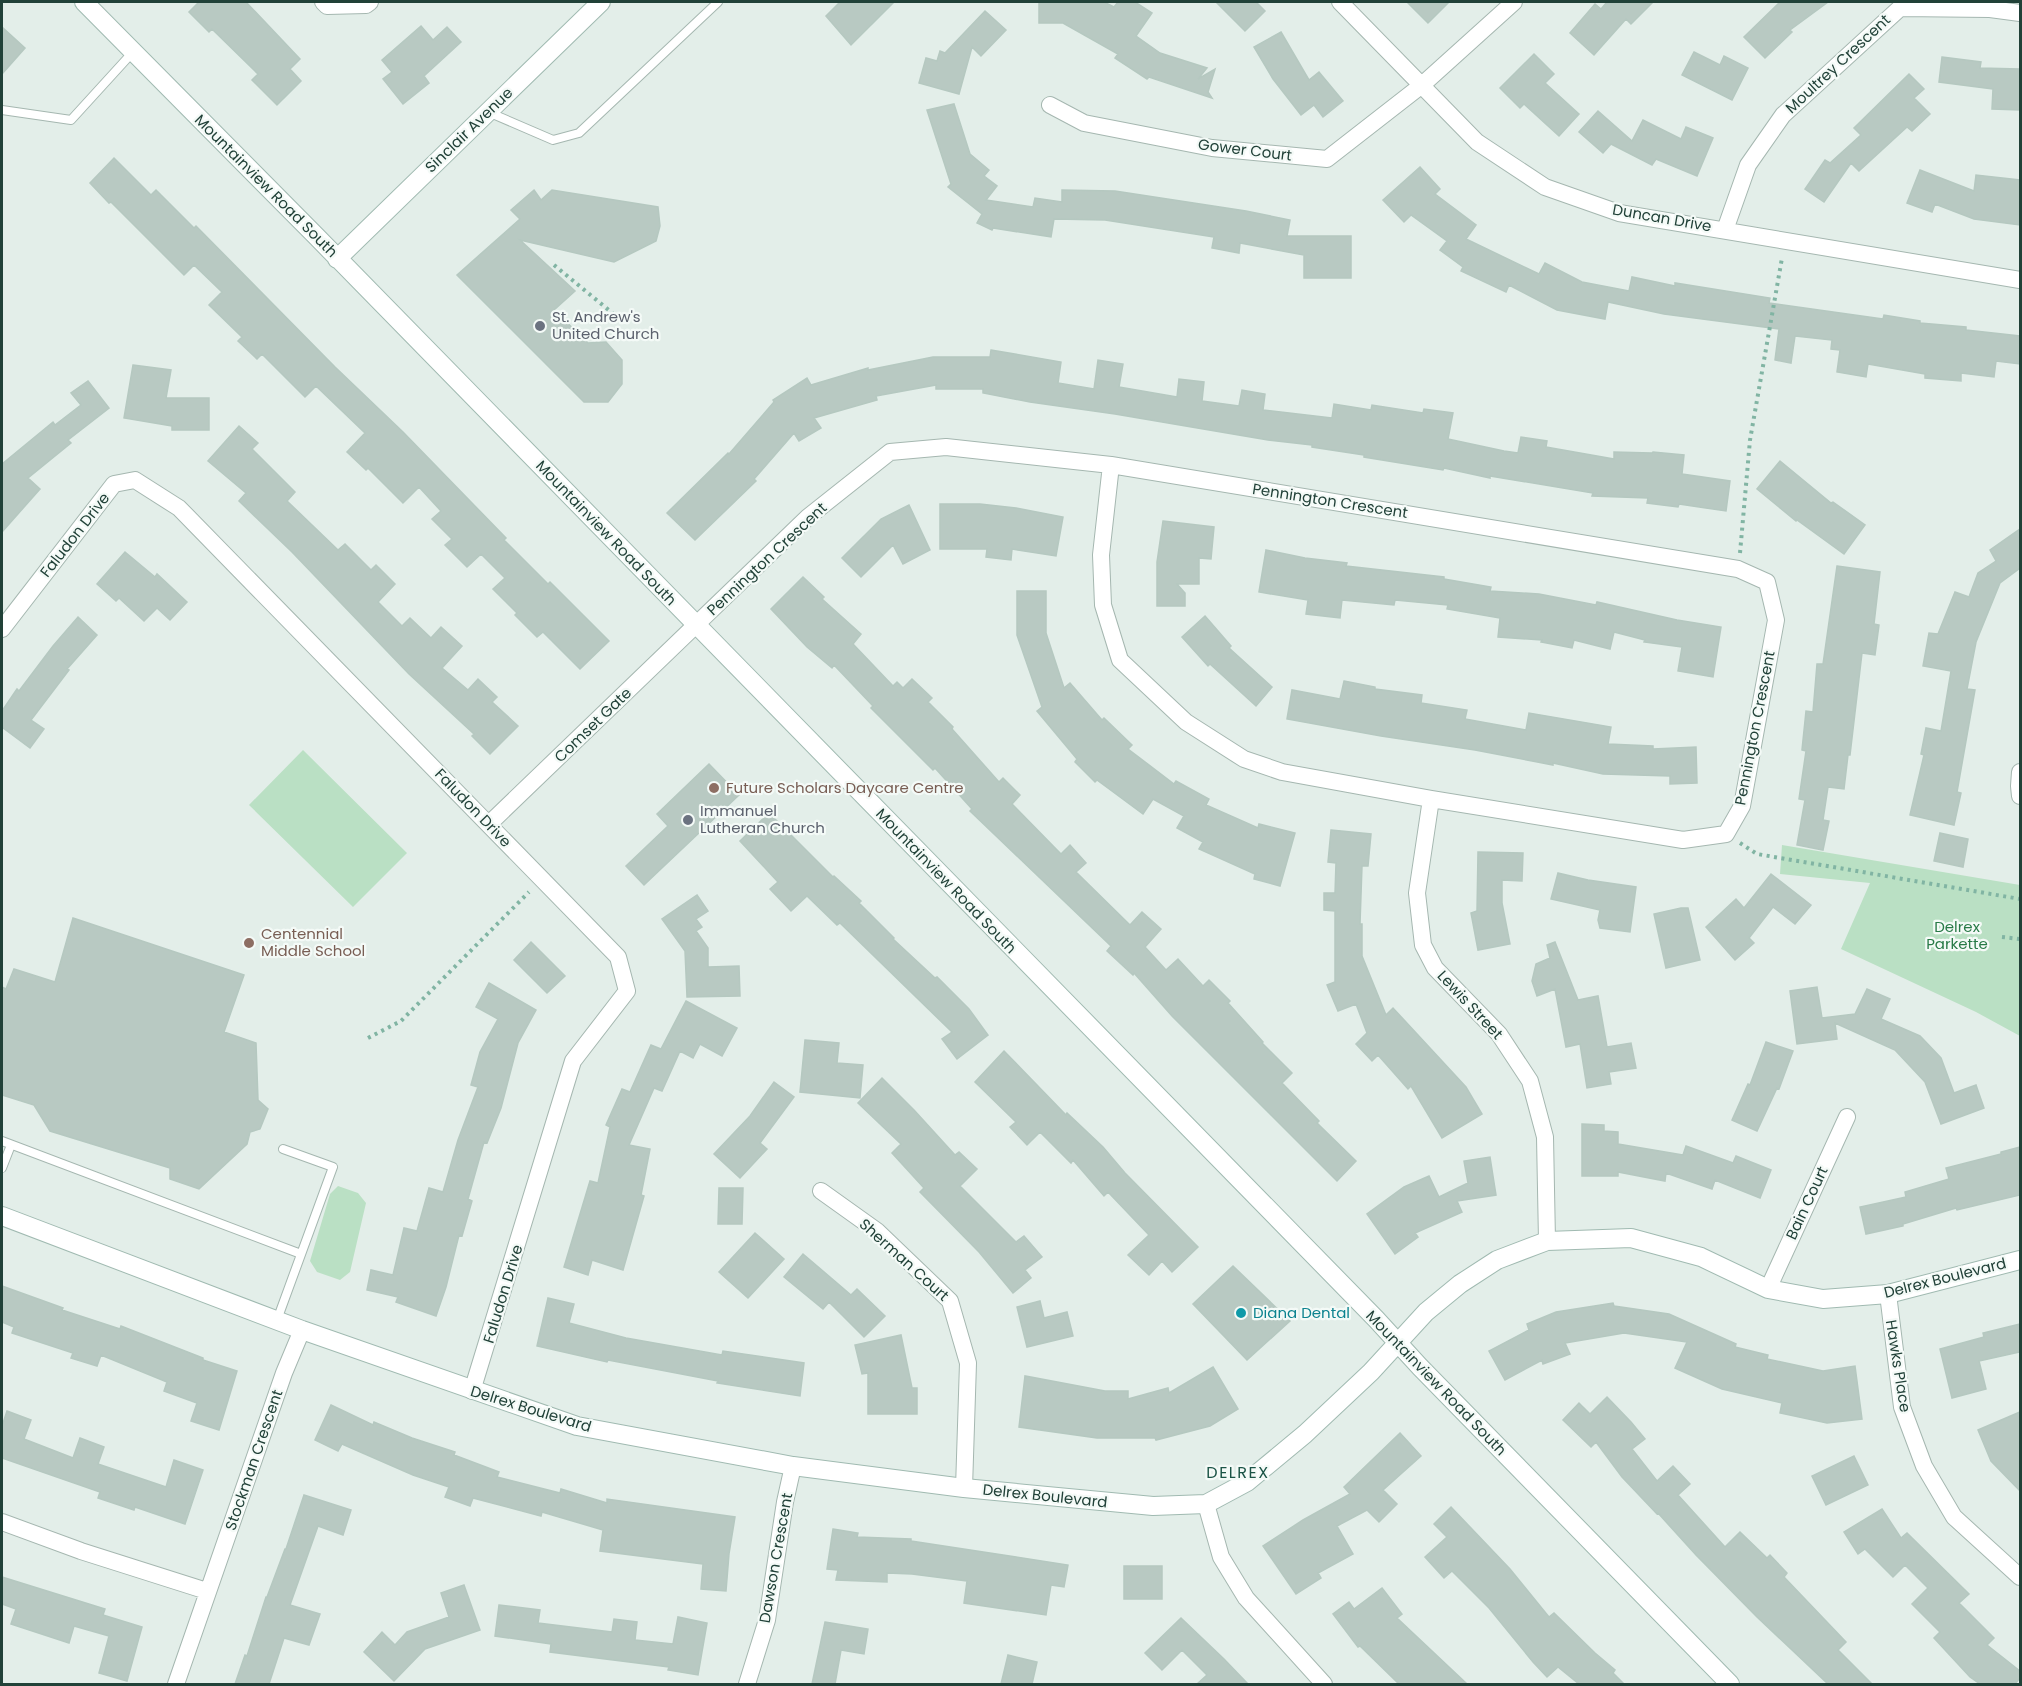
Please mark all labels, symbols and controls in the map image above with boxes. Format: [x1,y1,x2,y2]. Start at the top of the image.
street label: Moultrey Crescent [1781,9,1895,118]
street label: Sinclair Avenue [420,82,517,177]
street label: Mountainview Road South [190,109,343,262]
street label: Gower Court [1197,133,1293,166]
street label: Duncan Drive [1611,198,1713,237]
place label: St. Andrew's United Church [552,306,659,344]
marker: St. Andrew's United Church [533,319,547,333]
street label: Mountainview Road South [531,455,681,610]
street label: Pennington Crescent [1251,478,1409,523]
street label: Faludon Drive [35,488,114,581]
street label: Pennington Crescent [702,497,831,620]
street label: Pennington Crescent [1729,649,1780,807]
street label: Comset Gate [549,682,636,767]
street label: Faludon Drive [430,764,516,852]
place label: Future Scholars Daycare Centre [726,777,964,798]
marker: Future Scholars Daycare Centre [707,781,721,795]
place label: Immanuel Lutheran Church [700,800,825,838]
street label: Mountainview Road South [871,803,1021,958]
marker: Immanuel Lutheran Church [681,813,695,827]
park label: Delrex Parkette [1926,916,1988,954]
place label: Centennial Middle School [261,923,365,961]
marker: Centennial Middle School [242,936,256,950]
street label: Lewis Street [1433,965,1508,1044]
street label: Bain Court [1780,1163,1833,1243]
street label: Sherman Court [855,1214,954,1306]
street label: Faludon Drive [478,1242,527,1346]
street label: Delrex Boulevard [1882,1252,2008,1303]
place label: Diana Dental [1253,1302,1350,1323]
street label: Mountainview Road South [1361,1305,1511,1460]
marker: Diana Dental [1234,1306,1248,1320]
street label: Hawks Place [1881,1318,1916,1414]
street label: Delrex Boulevard [468,1380,594,1437]
street label: Stockman Crescent [220,1387,287,1533]
district label: DELREX [1206,1461,1270,1484]
street label: Delrex Boulevard [982,1479,1108,1512]
street label: Dawson Crescent [754,1491,797,1625]

